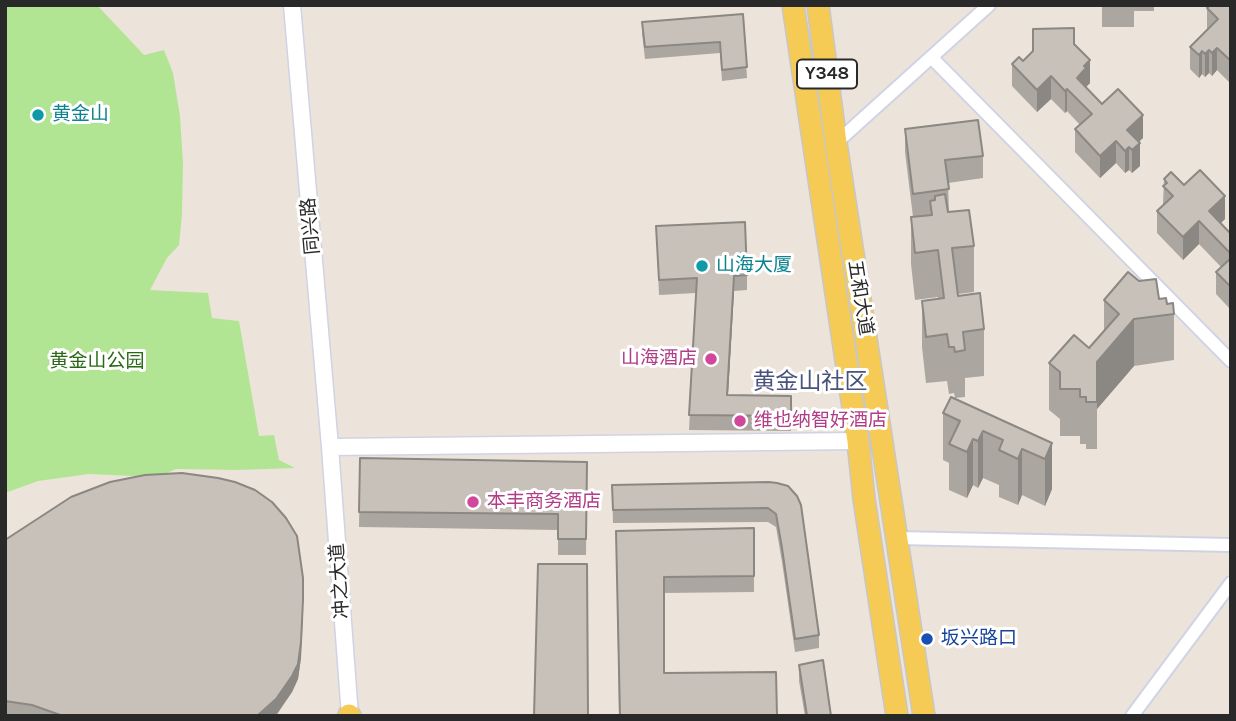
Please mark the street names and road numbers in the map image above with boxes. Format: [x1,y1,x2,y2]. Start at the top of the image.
road number: Y348 [797,60,857,88]
street label: 同兴路 [297,197,325,255]
street label: 五和大道 [843,259,877,337]
street label: 冲之大道 [326,542,354,620]

